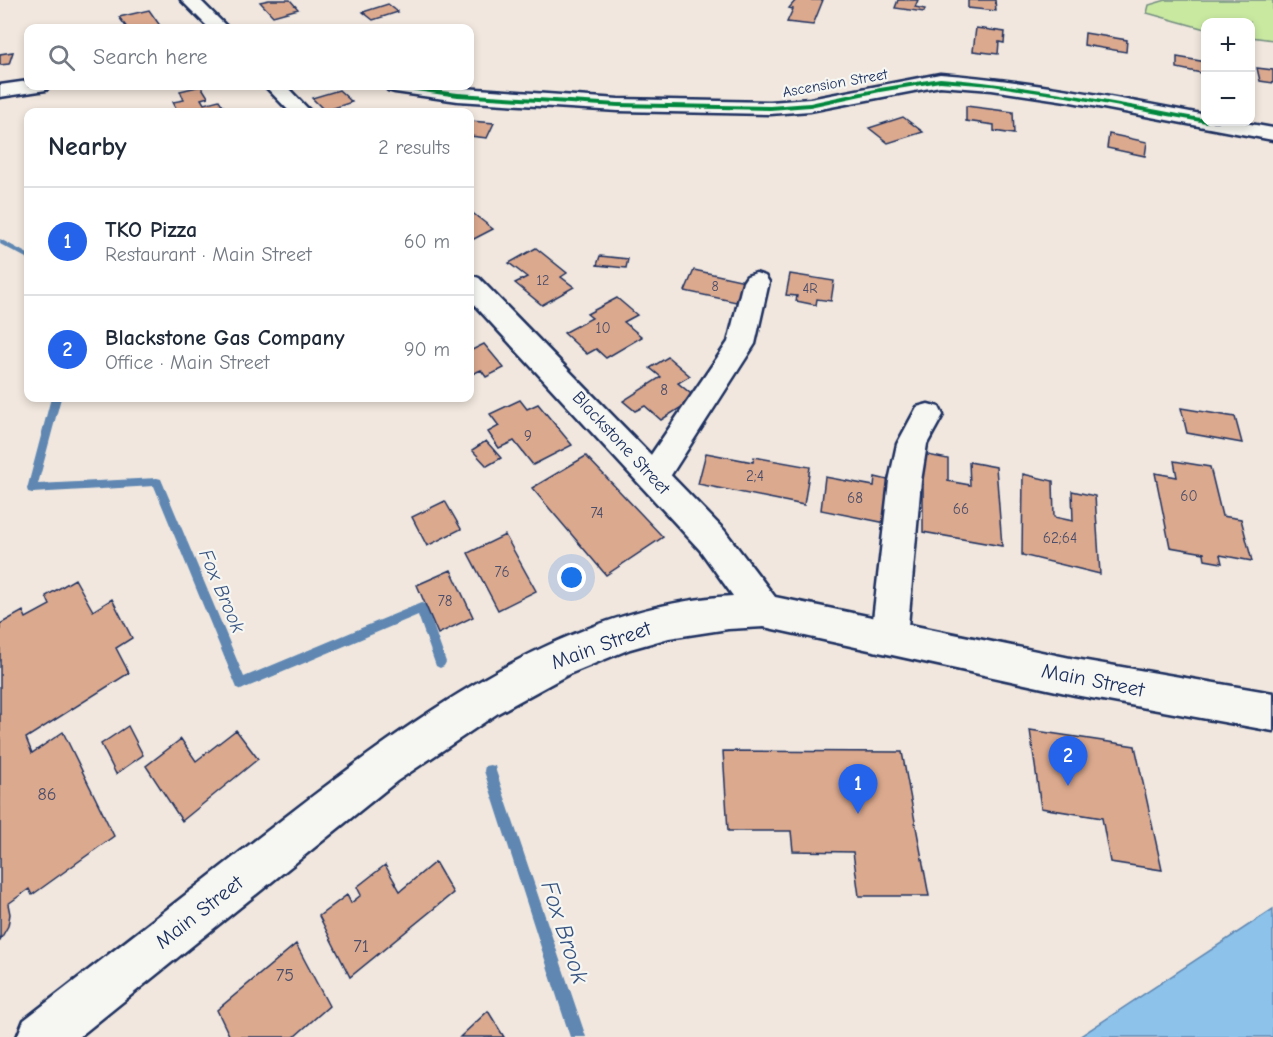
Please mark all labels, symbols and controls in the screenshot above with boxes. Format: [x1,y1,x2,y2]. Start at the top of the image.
map controls [1201,18,1255,126]
button: + [1201,18,1255,72]
search box [24,24,474,90]
icon: search [45,41,78,74]
text: Search here [93,44,208,70]
street label: Ascension Street [781,65,890,101]
button: − [1201,72,1255,126]
text: Nearby [48,132,127,162]
text: 2 results [378,136,450,159]
text: TKO Pizza [105,217,197,243]
text: 1 [64,230,71,253]
text: 60 m [404,230,450,253]
text: Restaurant · Main Street [105,243,312,266]
house number: 12 [537,272,549,289]
house number: 8 [711,278,719,295]
house number: 4R [802,280,818,297]
house number: 10 [595,319,611,337]
text: Blackstone Gas Company [105,325,345,351]
text: 2 [63,338,72,361]
text: 90 m [404,338,450,361]
text: Office · Main Street [105,351,270,374]
house number: 8 [660,381,668,399]
street label: Blackstone Street [568,387,675,500]
house number: 9 [524,427,532,445]
house number: 2;4 [746,467,764,485]
house number: 60 [1180,487,1198,505]
house number: 68 [847,489,863,507]
house number: 66 [953,500,969,518]
house number: 74 [590,504,604,522]
house number: 62;64 [1043,529,1077,547]
water label: Fox Brook [194,546,250,637]
house number: 76 [494,563,510,581]
your location [557,563,586,592]
house number: 78 [438,592,452,610]
street label: Main Street [548,616,655,674]
street label: Main Street [1039,658,1148,702]
pin: 2 [1048,736,1088,786]
pin: 1 [838,764,878,814]
house number: 86 [37,784,57,805]
street label: Main Street [150,870,248,954]
water label: Fox Brook [535,877,595,987]
house number: 71 [353,936,369,957]
house number: 75 [276,965,294,986]

